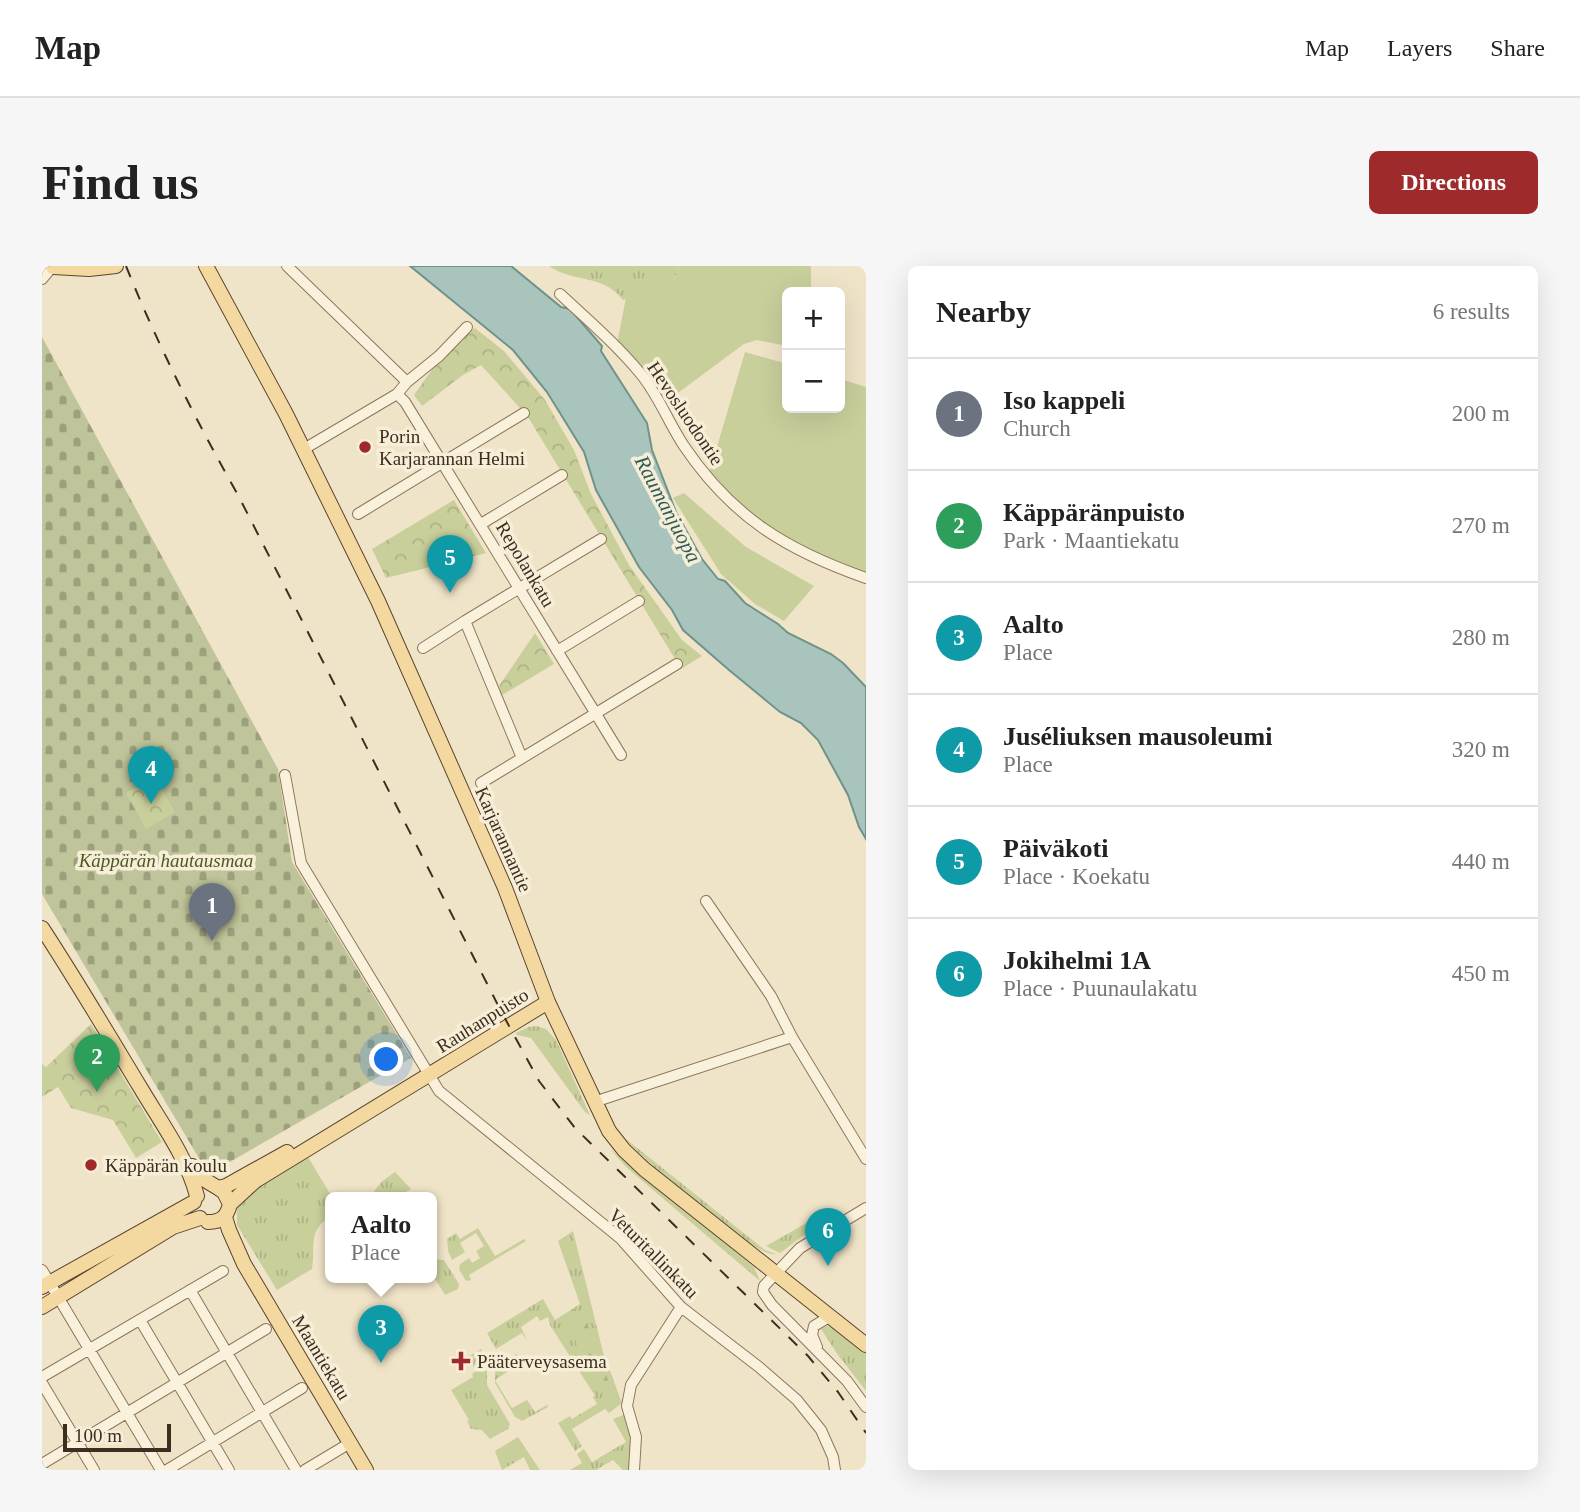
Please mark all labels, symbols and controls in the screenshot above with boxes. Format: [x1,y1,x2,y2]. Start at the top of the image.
text: Map [35,30,101,66]
text: Map [1305,35,1349,61]
text: Layers [1387,35,1452,61]
text: Share [1490,35,1545,61]
button: Directions [1369,151,1538,214]
text: Find us [42,155,199,210]
map controls [782,287,845,413]
button: + [782,287,845,350]
text: Nearby [936,295,1031,328]
text: 6 results [1433,299,1510,324]
button: − [782,350,845,413]
street label: Hevosluodontie [643,358,728,469]
text: Iso kappeli [1003,386,1125,415]
text: 1 [953,401,965,426]
text: 200 m [1452,401,1510,426]
text: Church [1003,416,1071,441]
place label: Porin Karjarannan Helmi [379,426,525,469]
marker: Porin Karjarannan Helmi [357,439,373,455]
water label: Raumanjuopa [629,450,706,567]
text: Käppäränpuisto [1003,498,1185,527]
text: 2 [953,513,965,538]
text: 270 m [1452,513,1510,538]
street label: Repolankatu [492,518,560,611]
text: Park · Maantiekatu [1003,528,1179,553]
pin: 5 [427,535,473,593]
text: Aalto [1003,610,1064,639]
text: 3 [953,625,965,650]
text: 280 m [1452,625,1510,650]
text: Place [1003,640,1053,665]
text: Juséliuksen mausoleumi [1003,722,1272,751]
text: 4 [953,737,965,762]
text: 320 m [1452,737,1510,762]
pin: 4 [128,746,174,804]
text: Place [1003,752,1053,777]
street label: Karjarannantie [471,783,536,895]
text: Päiväkoti [1003,834,1108,863]
text: 5 [953,849,965,874]
text: 440 m [1452,849,1510,874]
park label: Käppärän hautausmaa [78,850,253,871]
text: Place · Koekatu [1003,864,1150,889]
pin: 1 [189,883,235,941]
text: Jokihelmi 1A [1003,946,1151,975]
text: 6 [953,961,965,986]
text: 450 m [1452,961,1510,986]
text: Place · Puunaulakatu [1003,976,1197,1001]
street label: Rauhanpuisto [432,984,532,1057]
pin: 2 [74,1034,120,1092]
your location [369,1042,403,1076]
place label: Käppärän koulu [105,1155,227,1176]
marker: Käppärän koulu [83,1157,99,1173]
popup [325,1192,437,1283]
street label: Veturitallinkatu [604,1204,703,1303]
pin: 6 [805,1208,851,1266]
text: Aalto [351,1210,411,1239]
text: Place [351,1240,400,1265]
pin: 3 [358,1305,404,1363]
street label: Maantiekatu [288,1311,355,1404]
marker: Pääterveysasema [451,1351,471,1371]
place label: Pääterveysasema [477,1351,607,1372]
scale bar [63,1421,172,1453]
text: 100 m [74,1425,122,1446]

